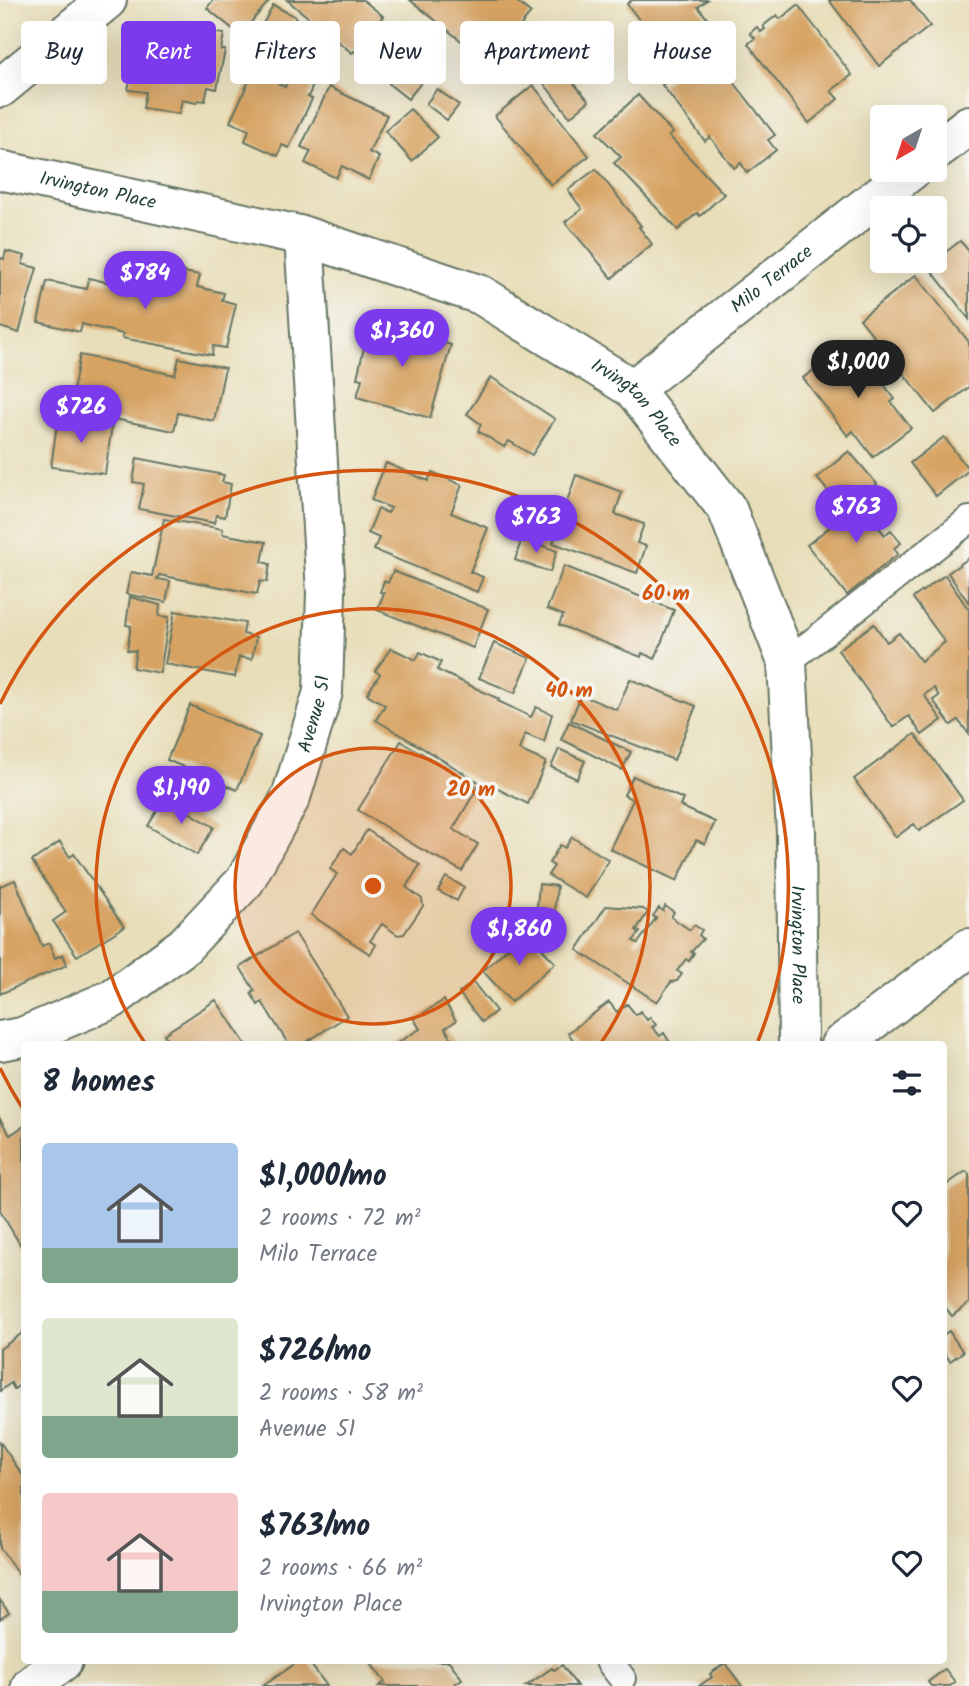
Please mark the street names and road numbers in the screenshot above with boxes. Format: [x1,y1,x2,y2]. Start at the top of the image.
street label: Irvington Place [37,164,159,219]
street label: Milo Terrace [725,237,820,322]
street label: Irvington Place [585,351,689,454]
street label: Avenue 51 [290,675,338,757]
street label: Irvington Place [781,885,813,1004]

